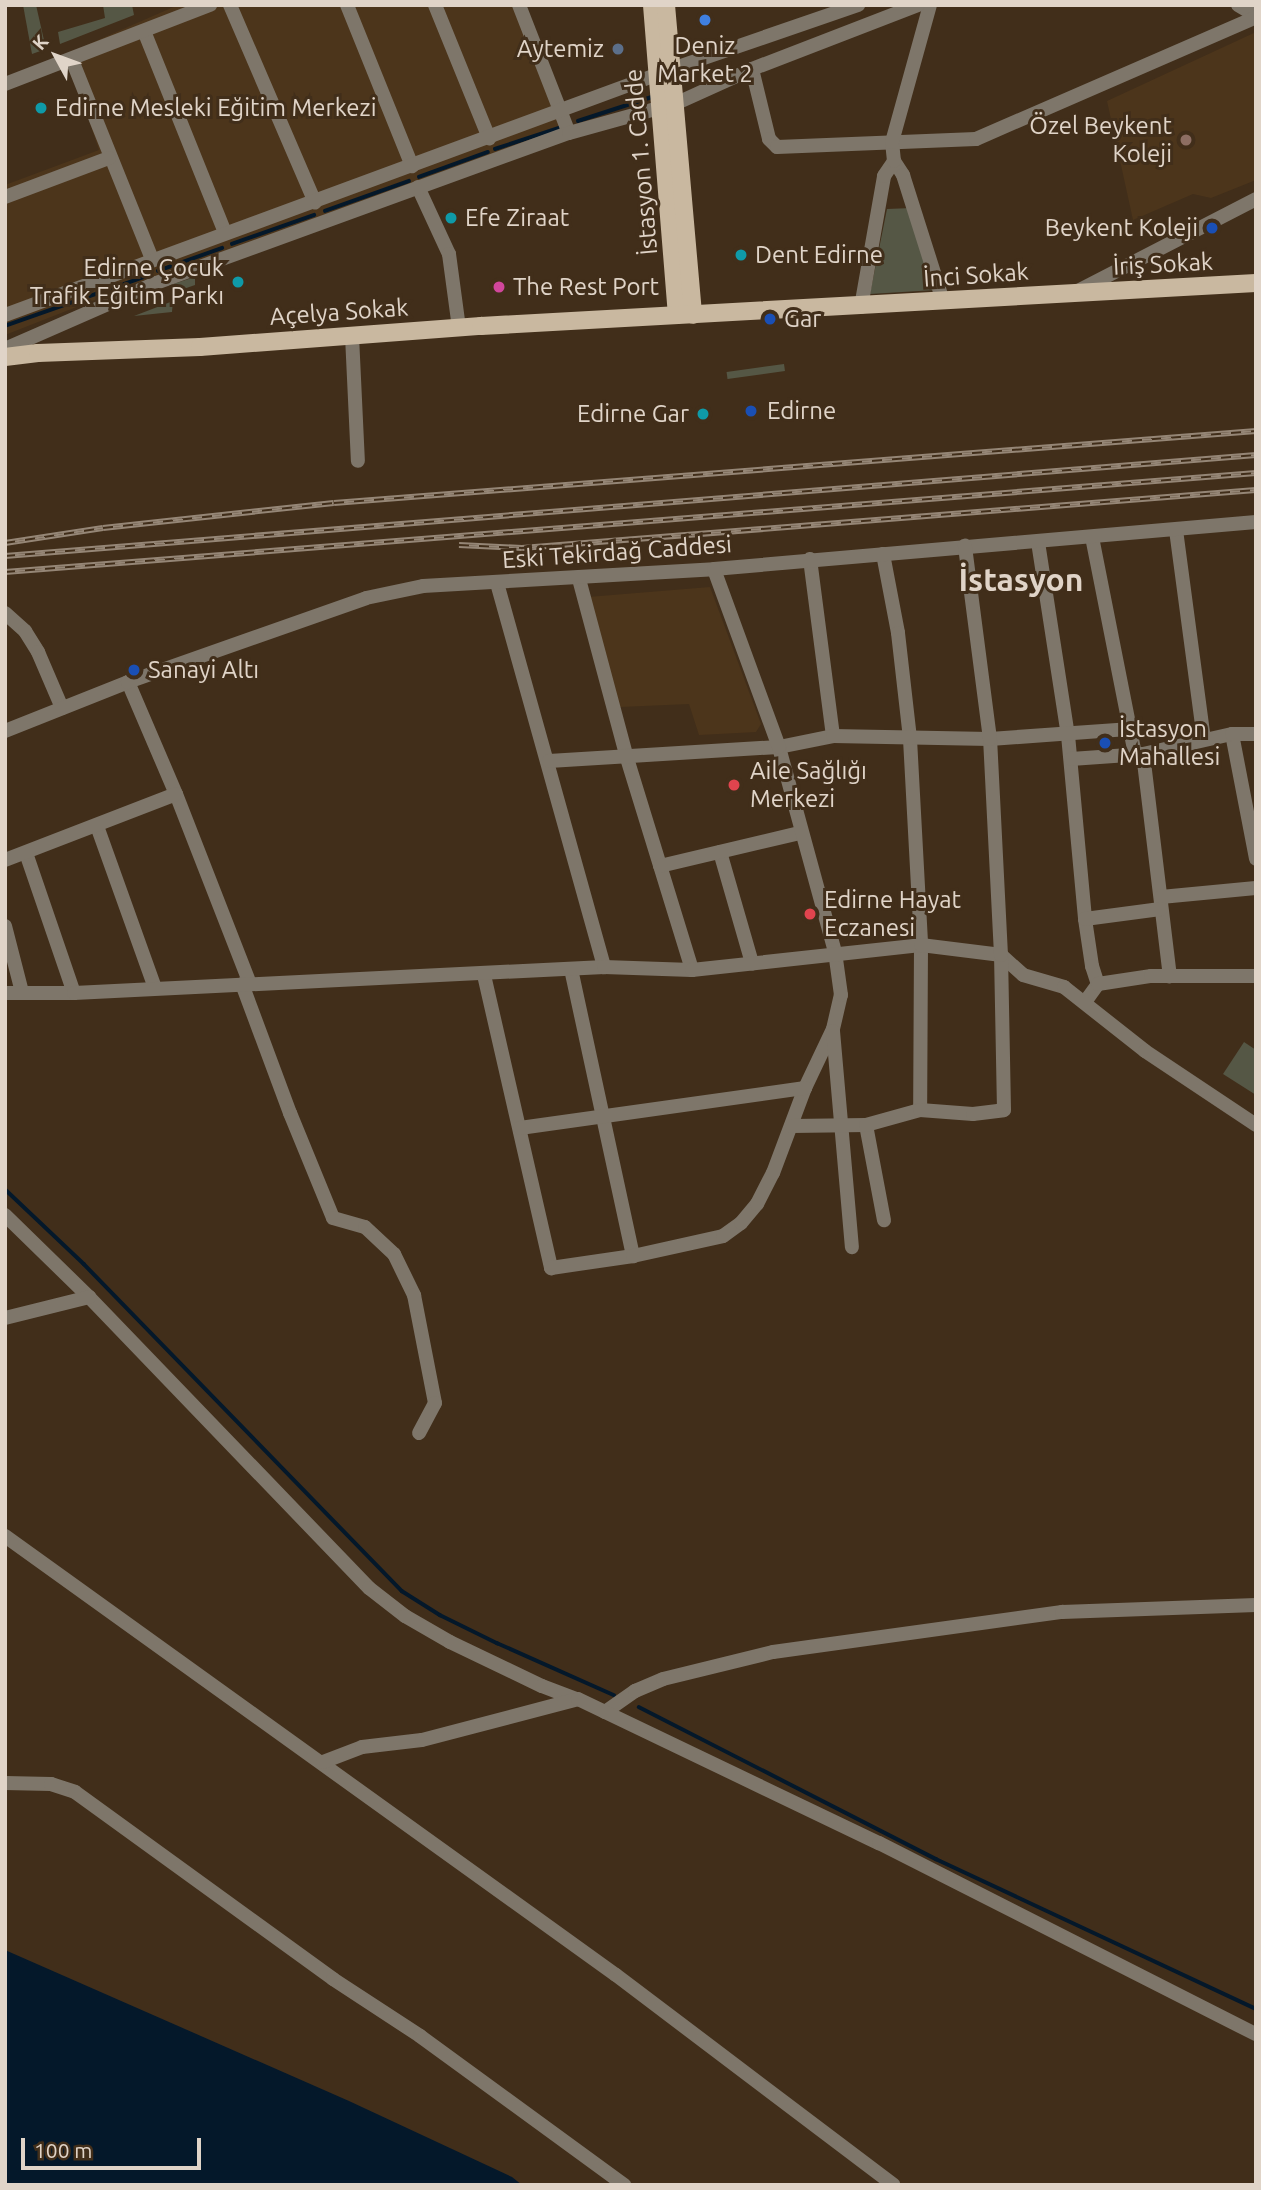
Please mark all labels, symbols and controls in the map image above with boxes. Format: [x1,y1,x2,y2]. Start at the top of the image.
marker: Deniz Market 2 [697,12,713,28]
north arrow [21,21,91,91]
text: K [28,30,53,54]
place label: Deniz Market 2 [657,32,753,88]
place label: Aytemiz [517,35,604,63]
marker: Aytemiz [610,41,626,57]
street label: İstasyon 1. Cadde [619,68,663,256]
place label: Edirne Mesleki Eğitim Merkezi [55,94,376,122]
marker: Edirne Mesleki Eğitim Merkezi [33,100,49,116]
place label: Özel Beykent Koleji [1029,112,1172,168]
marker: Özel Beykent Koleji [1178,132,1194,148]
place label: Efe Ziraat [465,204,569,232]
marker: Efe Ziraat [443,210,459,226]
place label: Beykent Koleji [1045,214,1198,242]
marker: Beykent Koleji [1204,220,1220,236]
place label: Dent Edirne [755,241,883,269]
marker: Dent Edirne [733,247,749,263]
street label: İriş Sokak [1112,247,1214,281]
place label: Edirne Çocuk Trafik Eğitim Parkı [30,254,224,310]
street label: İnci Sokak [922,257,1030,293]
place label: The Rest Port [513,273,659,301]
marker: Edirne Çocuk Trafik Eğitim Parkı [230,274,246,290]
marker: The Rest Port [491,279,507,295]
street label: Açelya Sokak [269,293,409,331]
place label: Gar [784,305,821,333]
marker: Gar [762,311,778,327]
place label: Edirne [767,397,836,425]
place label: Edirne Gar [577,400,689,428]
marker: Edirne [741,401,761,421]
marker: Edirne Gar [695,406,711,422]
street label: Eski Tekirdağ Caddesi [501,530,733,574]
district label: İstasyon [958,560,1084,598]
place label: Sanayi Altı [148,656,259,684]
marker: Sanayi Altı [126,662,142,678]
place label: İstasyon Mahallesi [1119,715,1220,771]
marker: İstasyon Mahallesi [1097,735,1113,751]
place label: Aile Sağlığı Merkezi [750,757,867,813]
marker: Aile Sağlığı Merkezi [724,775,744,795]
place label: Edirne Hayat Eczanesi [824,886,961,942]
marker: Edirne Hayat Eczanesi [802,906,818,922]
scale bar [24,2124,205,2168]
text: 100 m [34,2138,92,2162]

